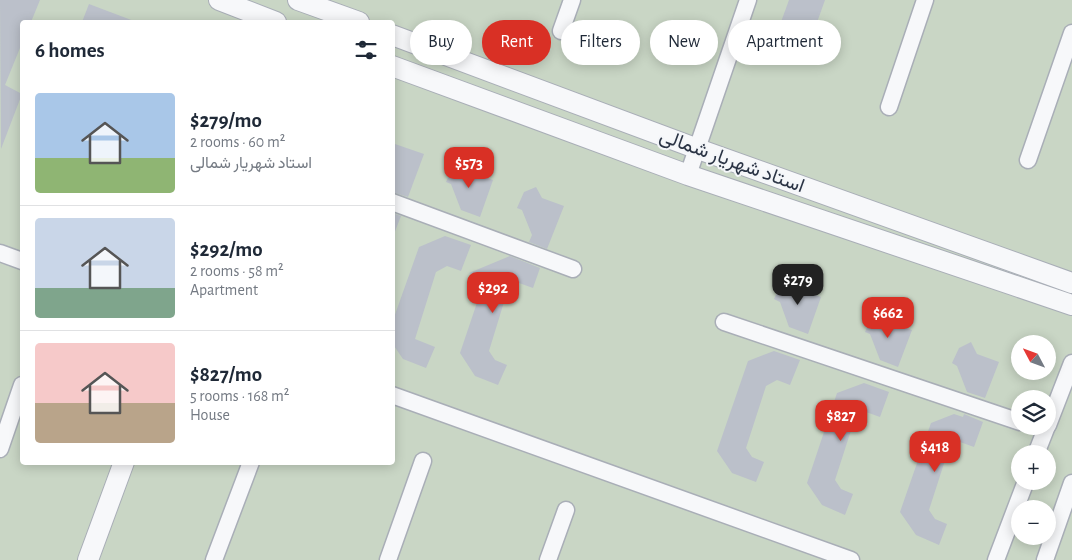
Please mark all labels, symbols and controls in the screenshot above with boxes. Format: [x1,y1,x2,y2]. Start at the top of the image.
chip: Buy [410,20,472,65]
chip: Rent [482,20,551,65]
chip: Filters [561,20,640,65]
chip: New [650,20,718,65]
chip: Apartment [728,20,841,65]
icon: filters [352,36,380,64]
text: 6 homes [35,40,105,61]
text: $279/mo [190,110,262,131]
icon: home [75,113,135,173]
street label: استاد شهریار شمالی [656,126,807,198]
text: 2 rooms · 60 m² [190,134,285,150]
pin: $573 [439,146,499,189]
text: استاد شهریار شمالی [190,155,312,171]
text: $573 [455,155,483,171]
icon: home [75,238,135,298]
text: $292/mo [190,239,263,260]
text: 2 rooms · 58 m² [190,263,284,279]
pin: $279 [768,264,828,306]
pin: $292 [463,272,523,314]
text: $279 [783,272,813,288]
text: $292 [478,280,508,296]
text: Apartment [190,282,258,298]
pin: $662 [858,296,918,339]
text: $662 [873,305,903,321]
north arrow [1011,335,1056,380]
map controls [1011,335,1056,545]
icon: home [75,363,135,423]
text: $827/mo [190,364,262,385]
text: 5 rooms · 168 m² [190,388,289,404]
button: layers [1011,390,1056,435]
pin: $827 [811,400,871,442]
text: House [190,407,230,423]
text: $827 [826,408,856,424]
pin: $418 [905,430,965,473]
text: $418 [921,439,949,455]
button: + [1011,445,1056,490]
button: − [1011,500,1056,545]

